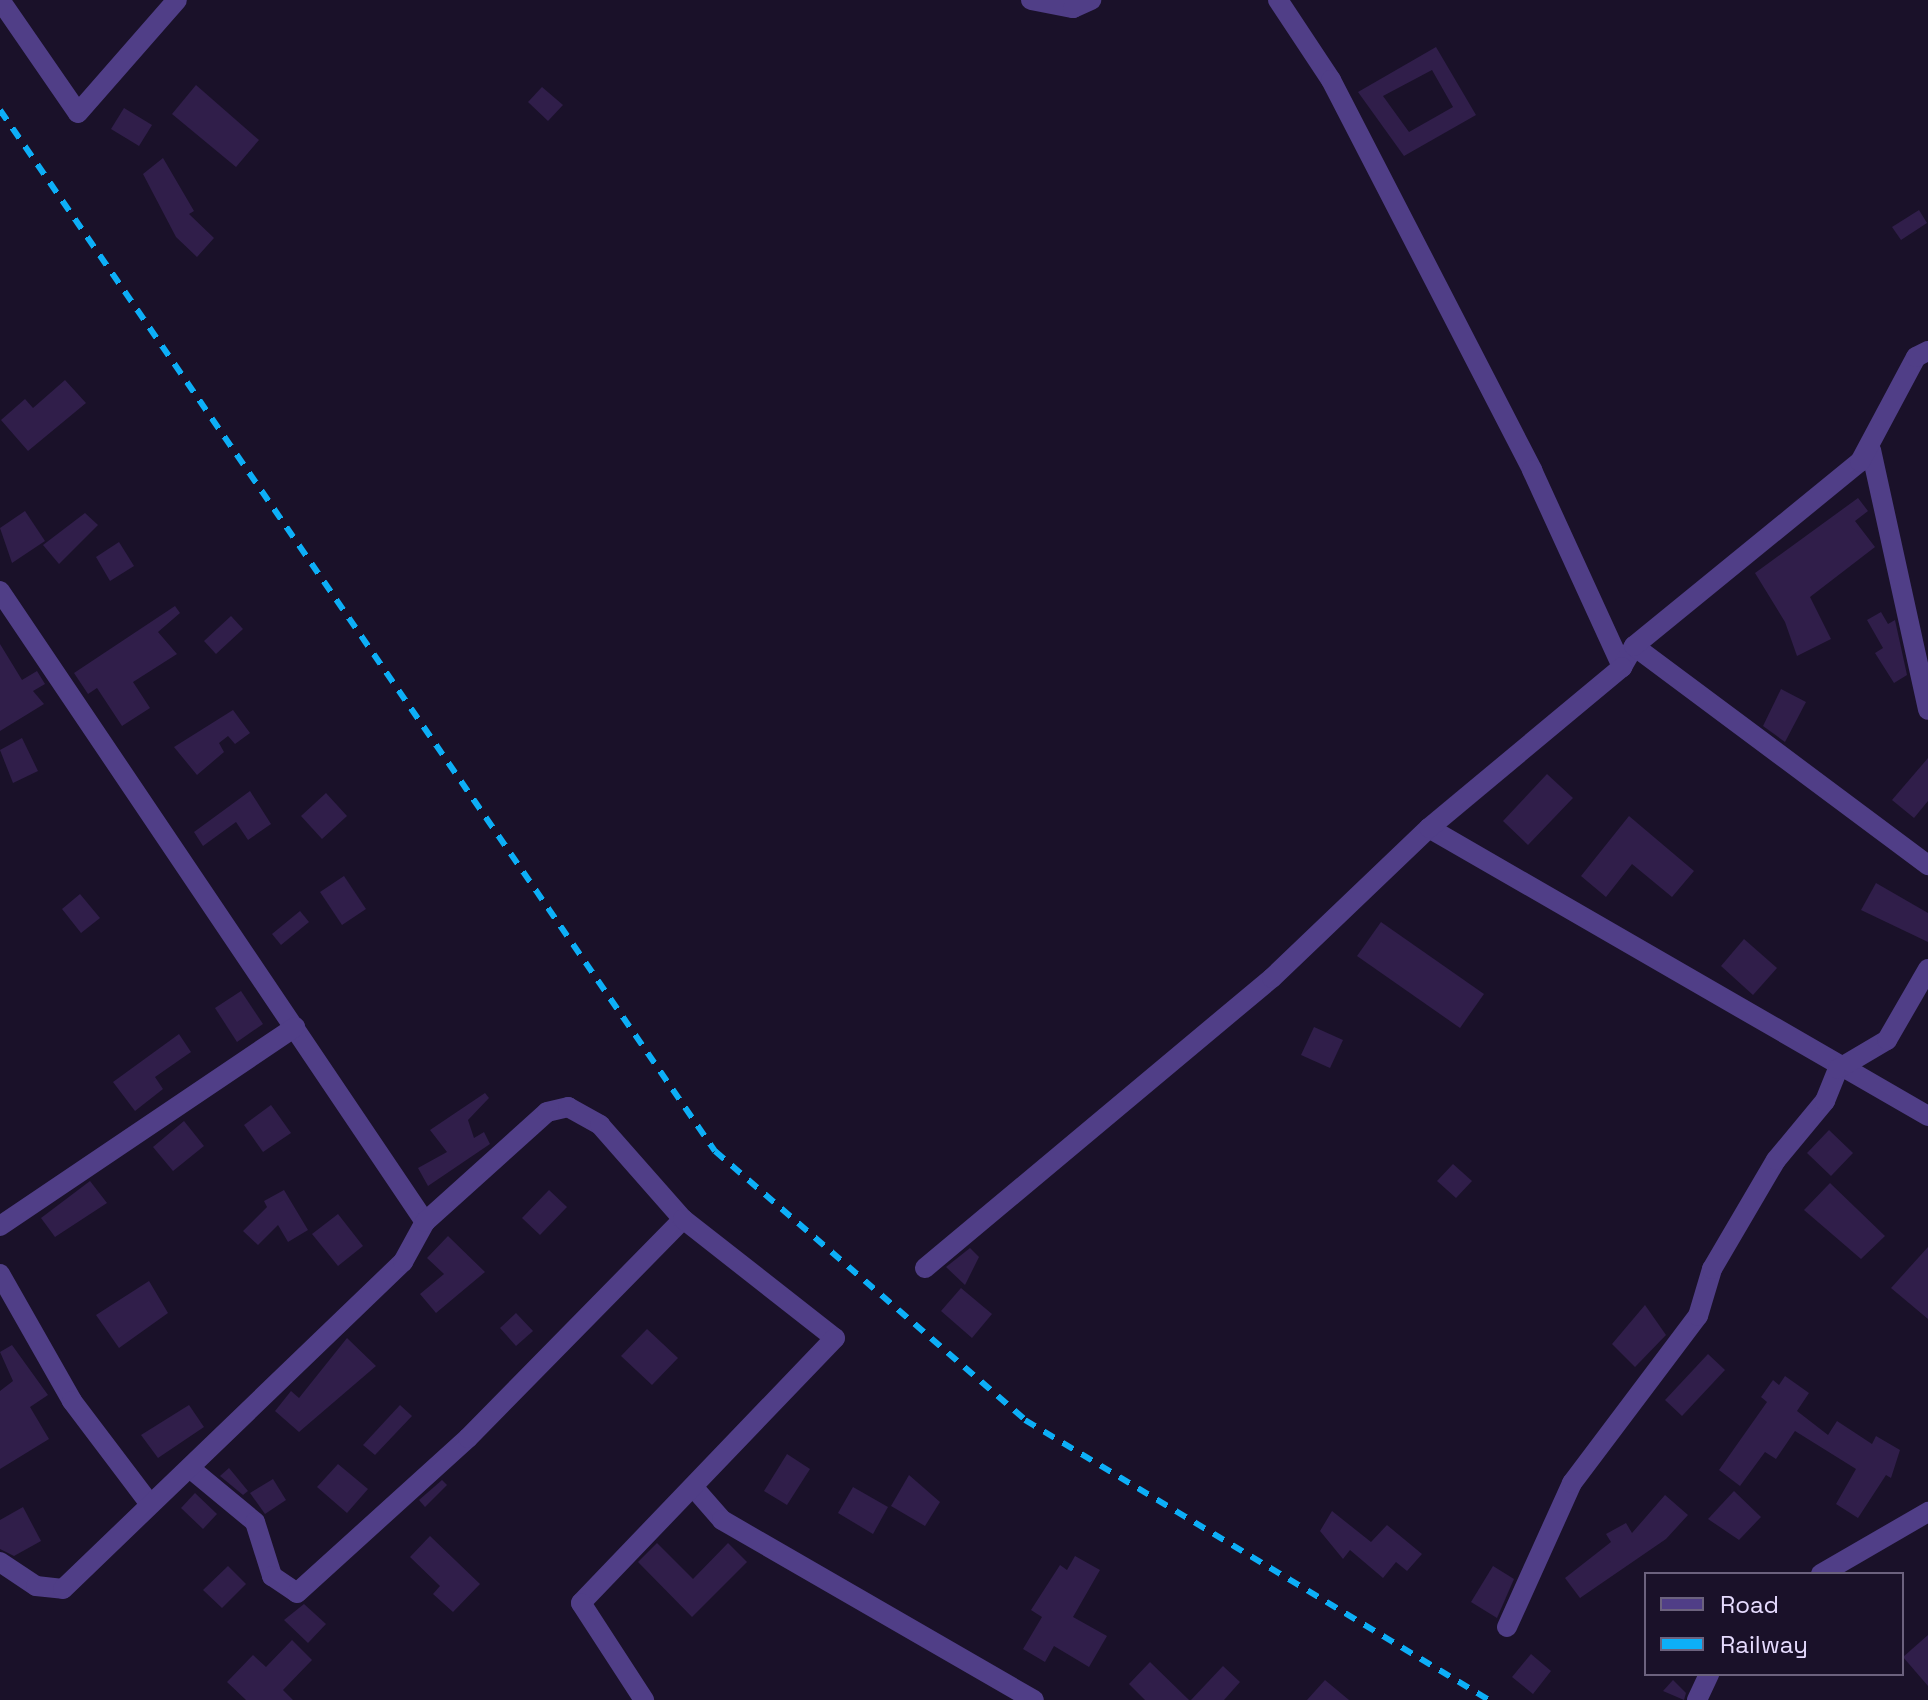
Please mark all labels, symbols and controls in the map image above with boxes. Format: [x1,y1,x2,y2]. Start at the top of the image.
legend [1644,1572,1904,1676]
text: Road [1720,1589,1779,1620]
text: Railway [1720,1629,1808,1660]

